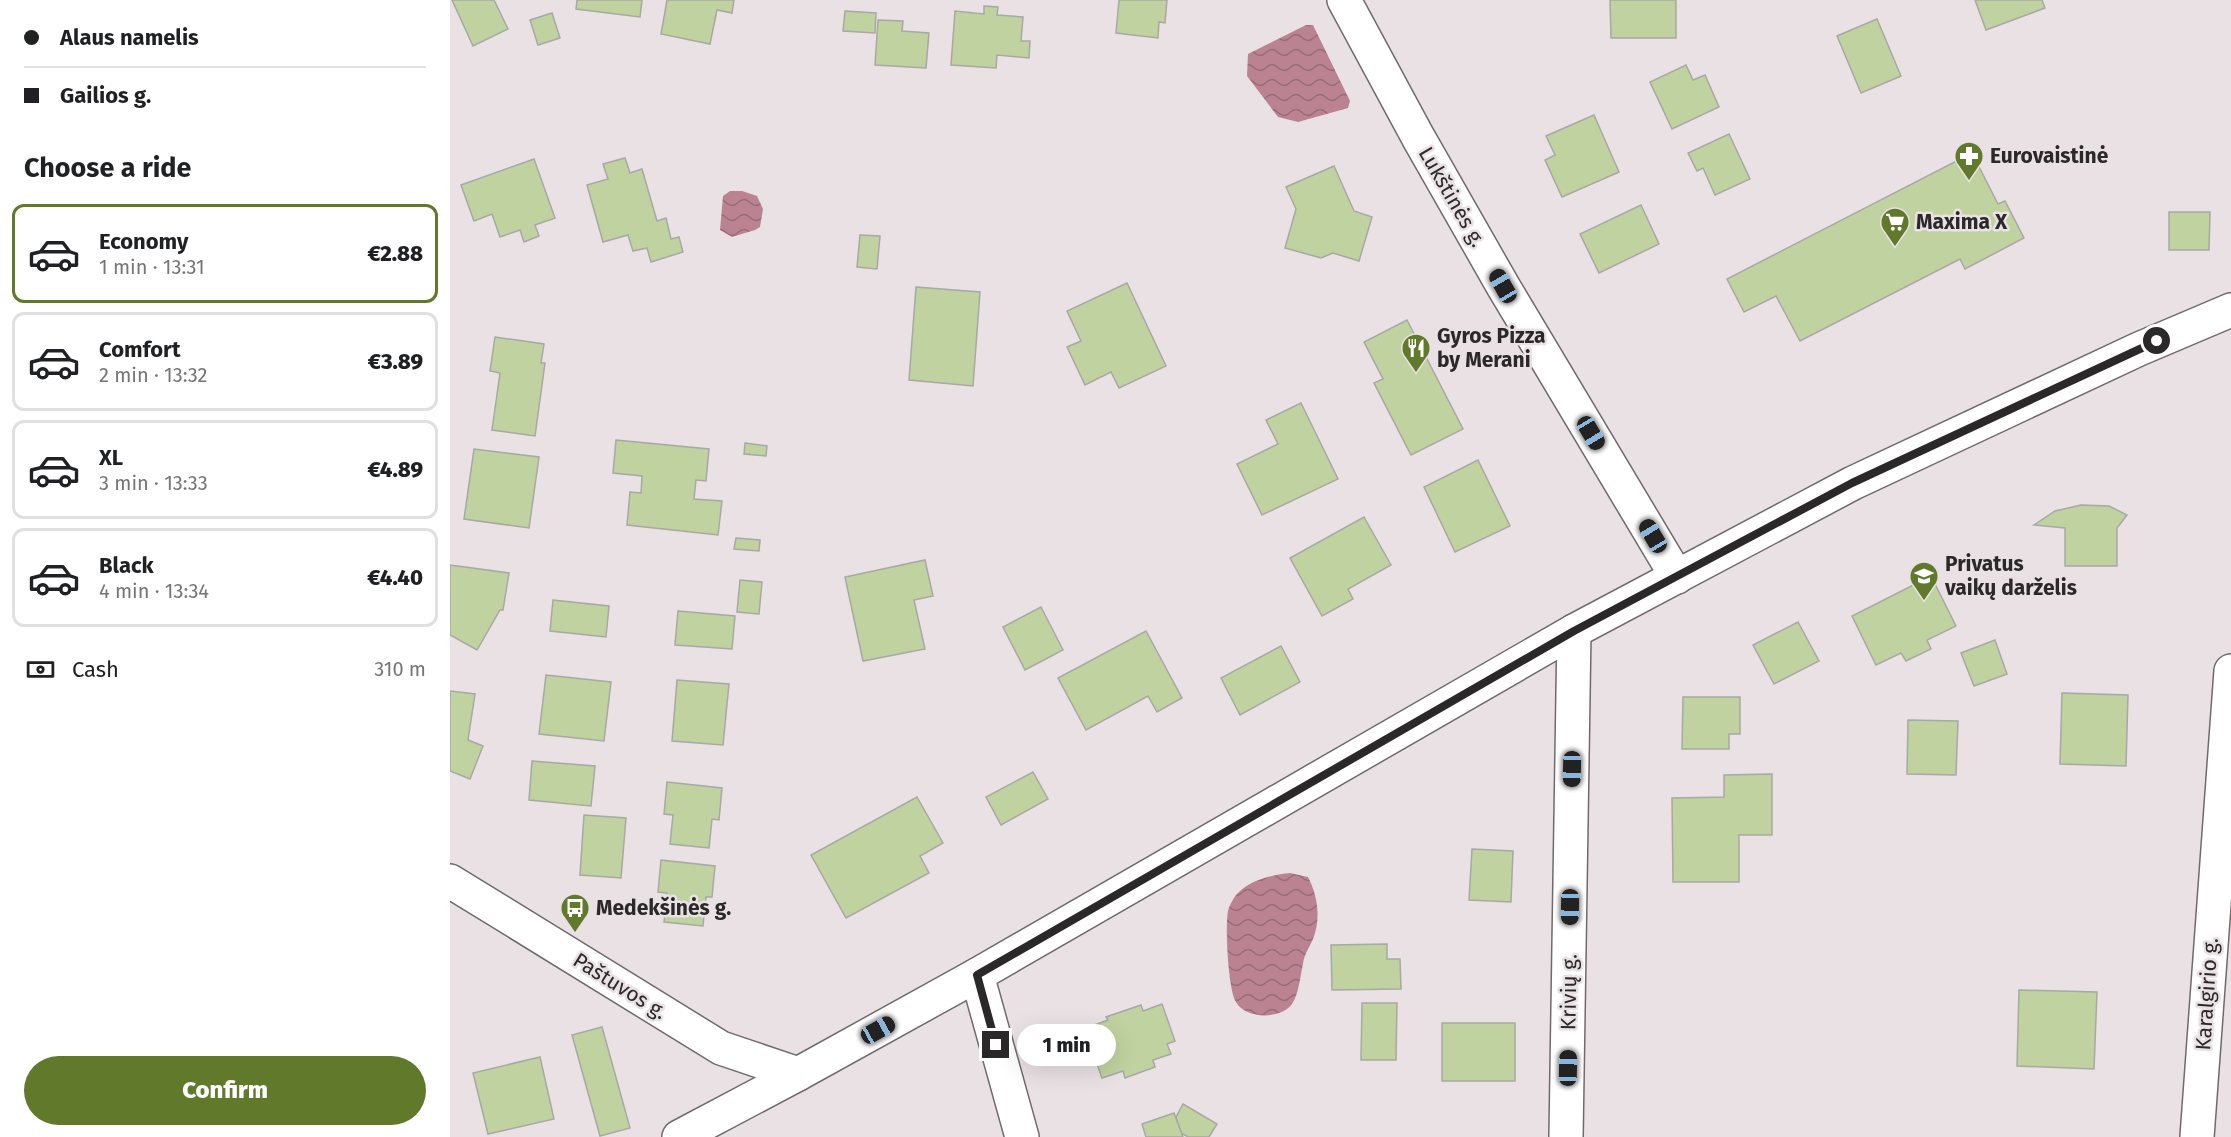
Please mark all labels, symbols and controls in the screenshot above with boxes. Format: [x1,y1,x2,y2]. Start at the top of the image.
text: Alaus namelis [60,24,199,51]
text: Gailios g. [60,82,151,109]
pharmacy icon: Eurovaistinė [1953,140,1985,182]
street label: Lukštinės g. [1413,142,1491,252]
place label: Eurovaistinė [1990,143,2109,169]
text: Choose a ride [24,152,191,184]
supermarket icon: Maxima X [1879,206,1911,248]
place label: Maxima X [1916,209,2008,235]
icon: car [27,227,81,281]
text: Economy [99,228,188,255]
text: €2.88 [367,240,423,267]
text: 1 min · 13:31 [99,255,205,279]
car [1486,266,1520,306]
place label: Gyros Pizza by Merani [1437,323,1546,373]
route start [2143,327,2170,354]
restaurant icon: Gyros Pizza by Merani [1400,332,1432,374]
icon: car [27,335,81,389]
text: Comfort [99,336,180,363]
text: €3.89 [368,348,423,375]
text: 2 min · 13:32 [99,363,207,387]
car [1574,413,1608,453]
icon: car [27,443,81,497]
text: XL [99,444,123,471]
text: €4.89 [367,456,423,483]
text: 3 min · 13:33 [99,471,208,495]
car [1636,516,1670,556]
icon: car [27,551,81,605]
place label: Privatus vaikų darželis [1944,551,2077,601]
text: Black [99,552,154,579]
school or university icon: Privatus vaikų darželis [1908,560,1940,602]
text: €4.40 [367,564,423,591]
text: 4 min · 13:34 [99,579,209,603]
icon: cash [24,653,57,686]
text: Cash [72,656,119,683]
text: 310 m [374,657,426,681]
car [1563,751,1581,787]
car [1561,889,1579,925]
bus stop icon: Medekšinės g. [559,892,591,934]
place label: Medekšinės g. [596,895,731,921]
street label: Karalgirio g. [2190,937,2224,1051]
street label: Paštuvos g. [568,947,672,1025]
street label: Krivių g. [1555,954,1583,1030]
car [858,1013,898,1047]
callout: 1 min [1017,1024,1116,1066]
route end [982,1031,1009,1058]
text: 1 min [1043,1033,1090,1057]
car [1559,1050,1577,1086]
button: Confirm [24,1056,426,1125]

